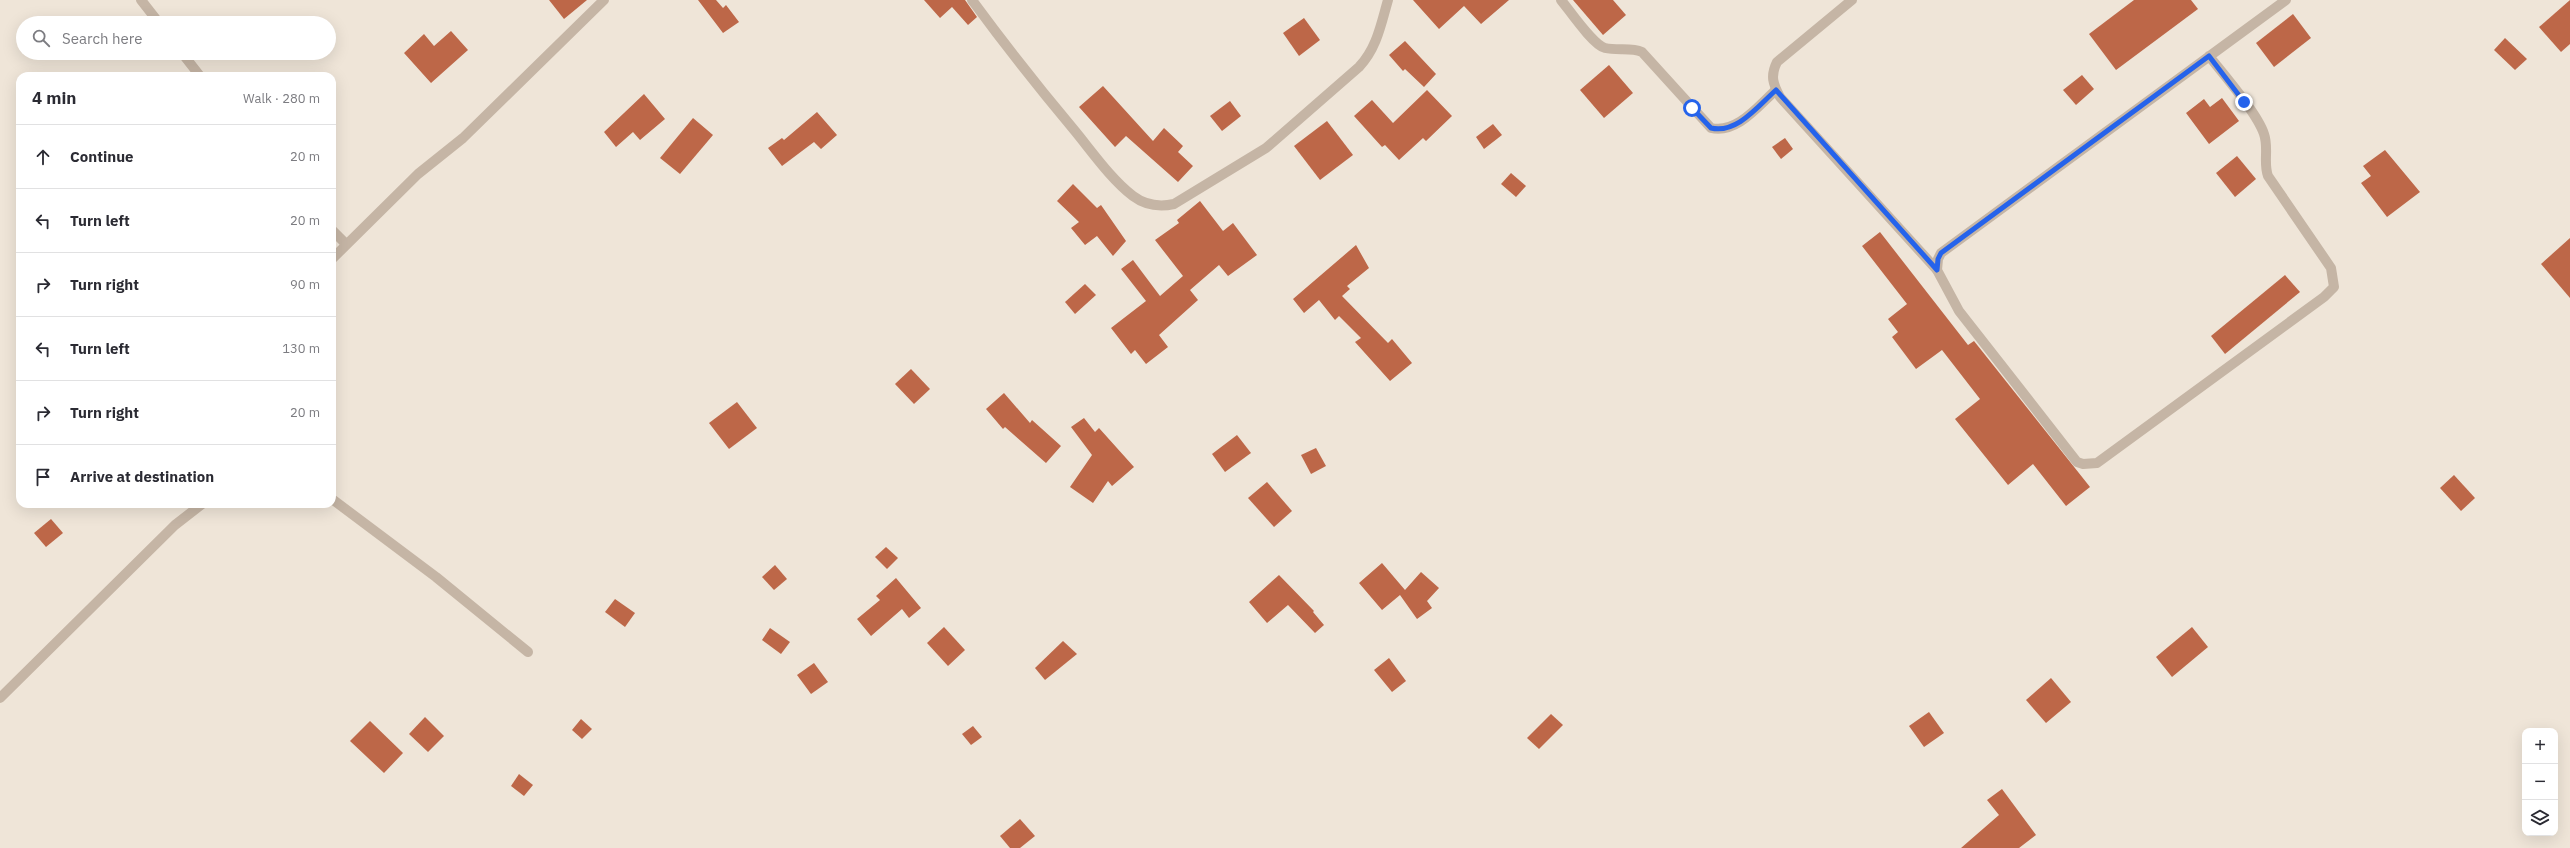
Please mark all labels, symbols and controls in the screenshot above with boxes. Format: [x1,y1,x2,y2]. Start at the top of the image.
search box [16,16,336,60]
icon: search [30,27,52,49]
text: Search here [62,29,142,48]
text: 4 min [32,87,76,109]
text: Walk · 280 m [243,90,320,107]
route end [2235,93,2253,111]
route start [1683,99,1701,117]
icon: ahead [32,146,54,168]
text: Continue [70,147,134,166]
text: 20 m [290,148,320,165]
icon: left [32,210,54,232]
text: Turn left [70,211,130,230]
text: 20 m [290,212,320,229]
icon: right [32,274,54,296]
text: Turn right [70,275,139,294]
text: 90 m [290,276,320,293]
icon: left [32,338,54,360]
text: Turn left [70,339,130,358]
text: 130 m [282,340,320,357]
icon: right [32,402,54,424]
text: Turn right [70,403,139,422]
text: 20 m [290,404,320,421]
icon: arrive [32,466,54,488]
text: Arrive at destination [70,467,214,486]
map controls [2522,728,2558,836]
button: + [2522,728,2558,764]
button: − [2522,764,2558,800]
button: layers [2522,800,2558,836]

